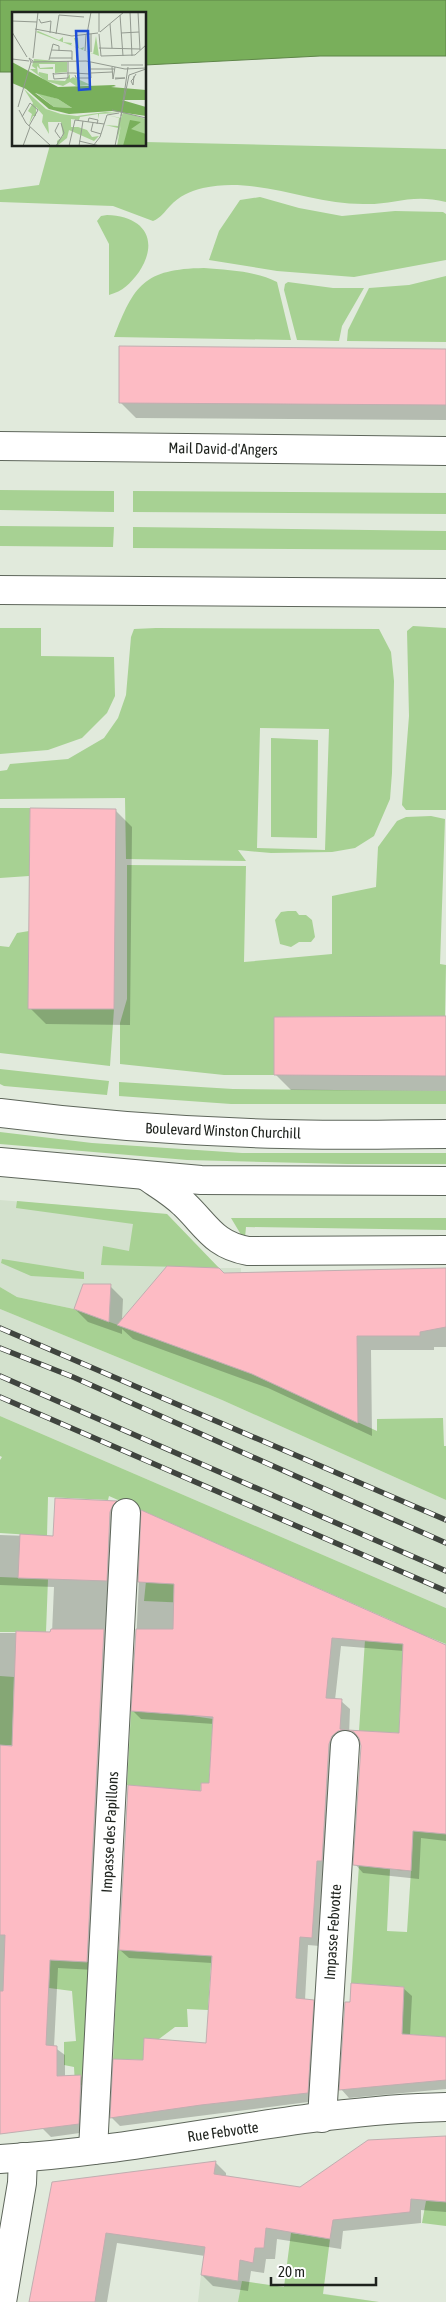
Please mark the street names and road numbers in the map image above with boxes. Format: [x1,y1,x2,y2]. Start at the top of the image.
street label: Mail David-d'Angers [168,439,278,458]
street label: Boulevard Winston Churchill [145,1119,301,1142]
street label: Impasse des Papillons [98,1771,121,1893]
street label: Impasse Febvotte [321,1883,344,1980]
street label: Rue Febvotte [186,2118,260,2145]

